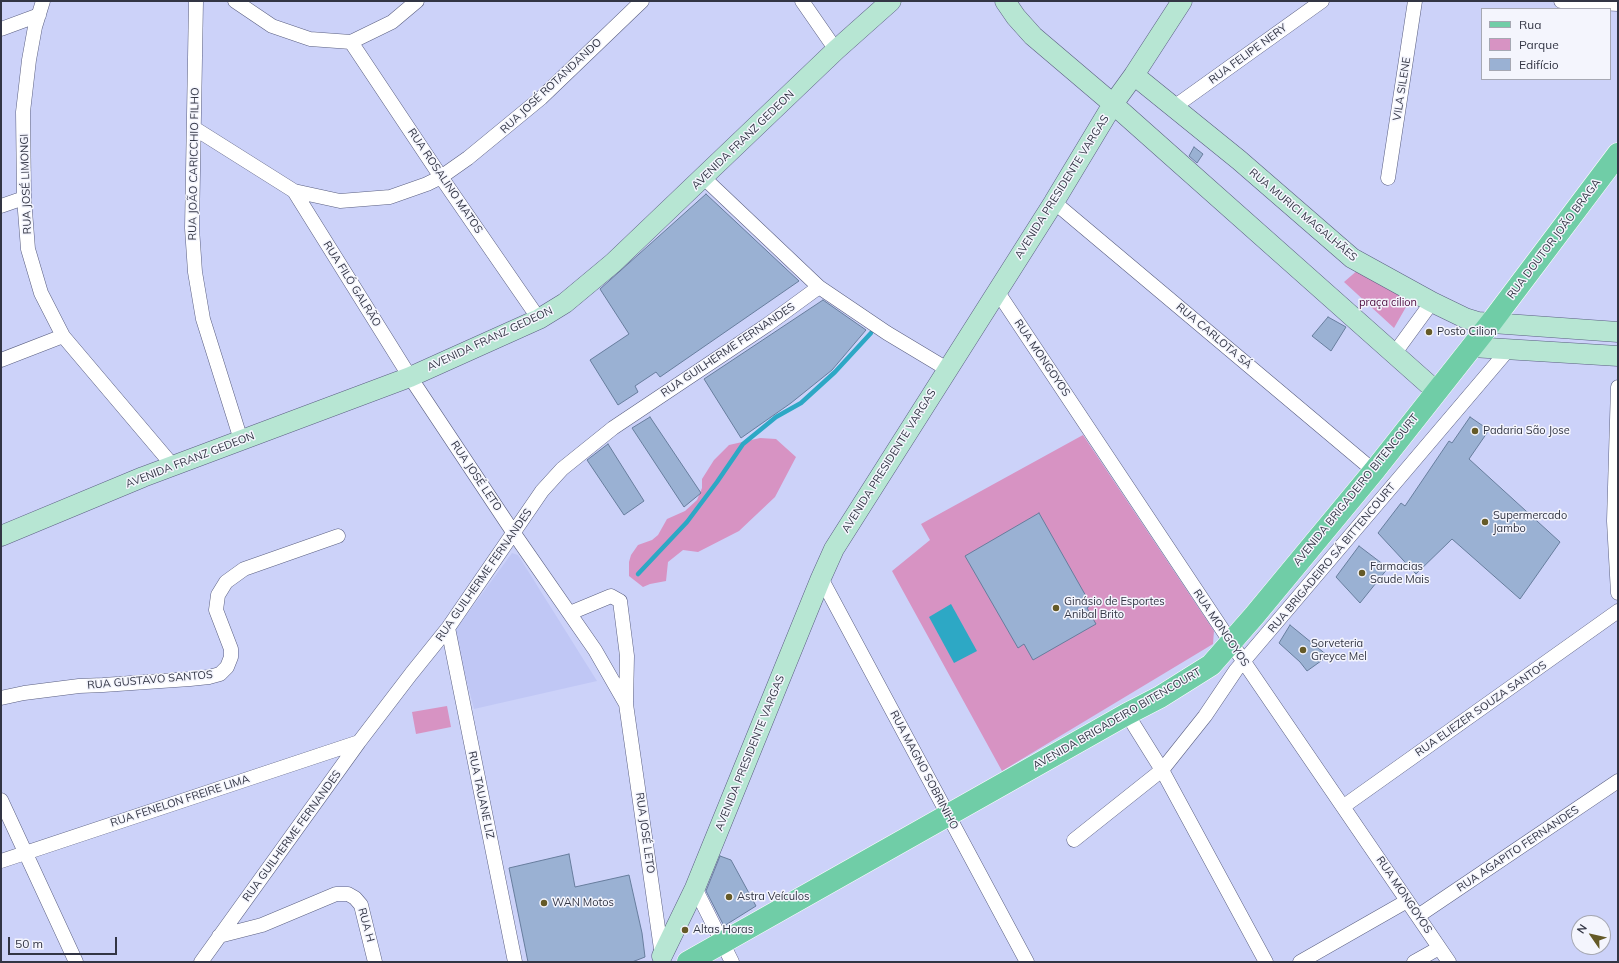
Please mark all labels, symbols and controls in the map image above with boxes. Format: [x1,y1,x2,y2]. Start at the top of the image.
legend [1481,8,1611,80]
text: Rua [1519,17,1541,32]
street label: RUA FELIPE NERY [1206,21,1290,87]
street label: RUA JOSÉ ROTANDANDO [498,36,604,136]
text: Parque [1519,37,1559,52]
street label: VILA SILENE [1390,56,1414,122]
text: Edifício [1519,57,1559,72]
street label: RUA JOÃO CARICCHIO FILHO [186,87,202,241]
street label: AVENIDA FRANZ GEDEON [689,88,797,192]
street label: AVENIDA PRESIDENTE VARGAS [1012,113,1112,261]
street label: RUA ROSALINO MATOS [405,126,485,236]
street label: RUA JOSÉ LIMONGI [18,133,34,235]
street label: RUA MURICI MAGALHÃES [1246,166,1360,264]
street label: RUA DOUTOR JOÃO BRAGA [1505,176,1603,302]
street label: RUA FILÓ GALRÃO [320,239,384,329]
park label: praça cilion [1359,296,1417,310]
street label: RUA GUILHERME FERNANDES [658,300,798,400]
street label: RUA CARLOTA SÁ [1173,300,1255,372]
street label: AVENIDA FRANZ GEDEON [425,304,555,374]
street label: RUA MONGOYOS [1011,317,1073,399]
place label: Posto Cilion [1437,325,1497,339]
marker: Posto Cilion [1424,327,1434,337]
street label: AVENIDA PRESIDENTE VARGAS [839,387,939,535]
street label: AVENIDA BRIGADEIRO BITENCOURT [1291,411,1421,569]
place label: Padaria São Jose [1483,424,1570,438]
marker: Padaria São Jose [1470,426,1480,436]
street label: AVENIDA FRANZ GEDEON [124,429,256,491]
street label: RUA JOSÉ LETO [448,438,504,514]
street label: RUA BRIGADEIRO SÁ BITTENCOURT [1266,481,1398,635]
street label: RUA GUILHERME FERNANDES [433,506,535,644]
place label: Supermercado Jambo [1493,509,1567,535]
marker: Supermercado Jambo [1480,517,1490,527]
place label: Farmacias Saude Mais [1370,560,1429,586]
marker: Farmacias Saude Mais [1357,568,1367,578]
street label: RUA MONGOYOS [1190,587,1252,669]
place label: Ginásio de Esportes Anibal Brito [1064,595,1165,621]
marker: Ginásio de Esportes Anibal Brito [1051,603,1061,613]
place label: Sorveteria Greyce Mel [1311,637,1367,663]
marker: Sorveteria Greyce Mel [1298,645,1308,655]
street label: RUA ELIEZER SOUZA SANTOS [1413,658,1549,760]
street label: AVENIDA BRIGADEIRO BITENCOURT [1031,665,1203,773]
street label: RUA GUSTAVO SANTOS [87,668,213,692]
street label: AVENIDA PRESIDENTE VARGAS [713,673,787,833]
street label: RUA MAGNO SOBRINIHO [887,708,961,832]
street label: RUA TAUANE LIZ [465,750,497,840]
street label: RUA GUILHERME FERNANDES [240,768,344,904]
street label: RUA FENELON FREIRE LIMA [109,772,251,830]
street label: RUA JOSÉ LETO [633,792,657,874]
street label: RUA AGAPITO FERNANDES [1454,803,1582,895]
street label: RUA MONGOYOS [1373,854,1435,936]
place label: Astra Veículos [737,890,809,904]
marker: Astra Veículos [724,892,734,902]
place label: WAN Motos [552,896,614,910]
marker: WAN Motos [539,898,549,908]
street label: RUA H [355,906,377,944]
north arrow [1571,915,1611,955]
text: N [1574,921,1590,936]
place label: Altas Horas [693,923,753,937]
marker: Altas Horas [680,925,690,935]
scale bar [10,929,119,955]
text: 50 m [15,936,43,951]

